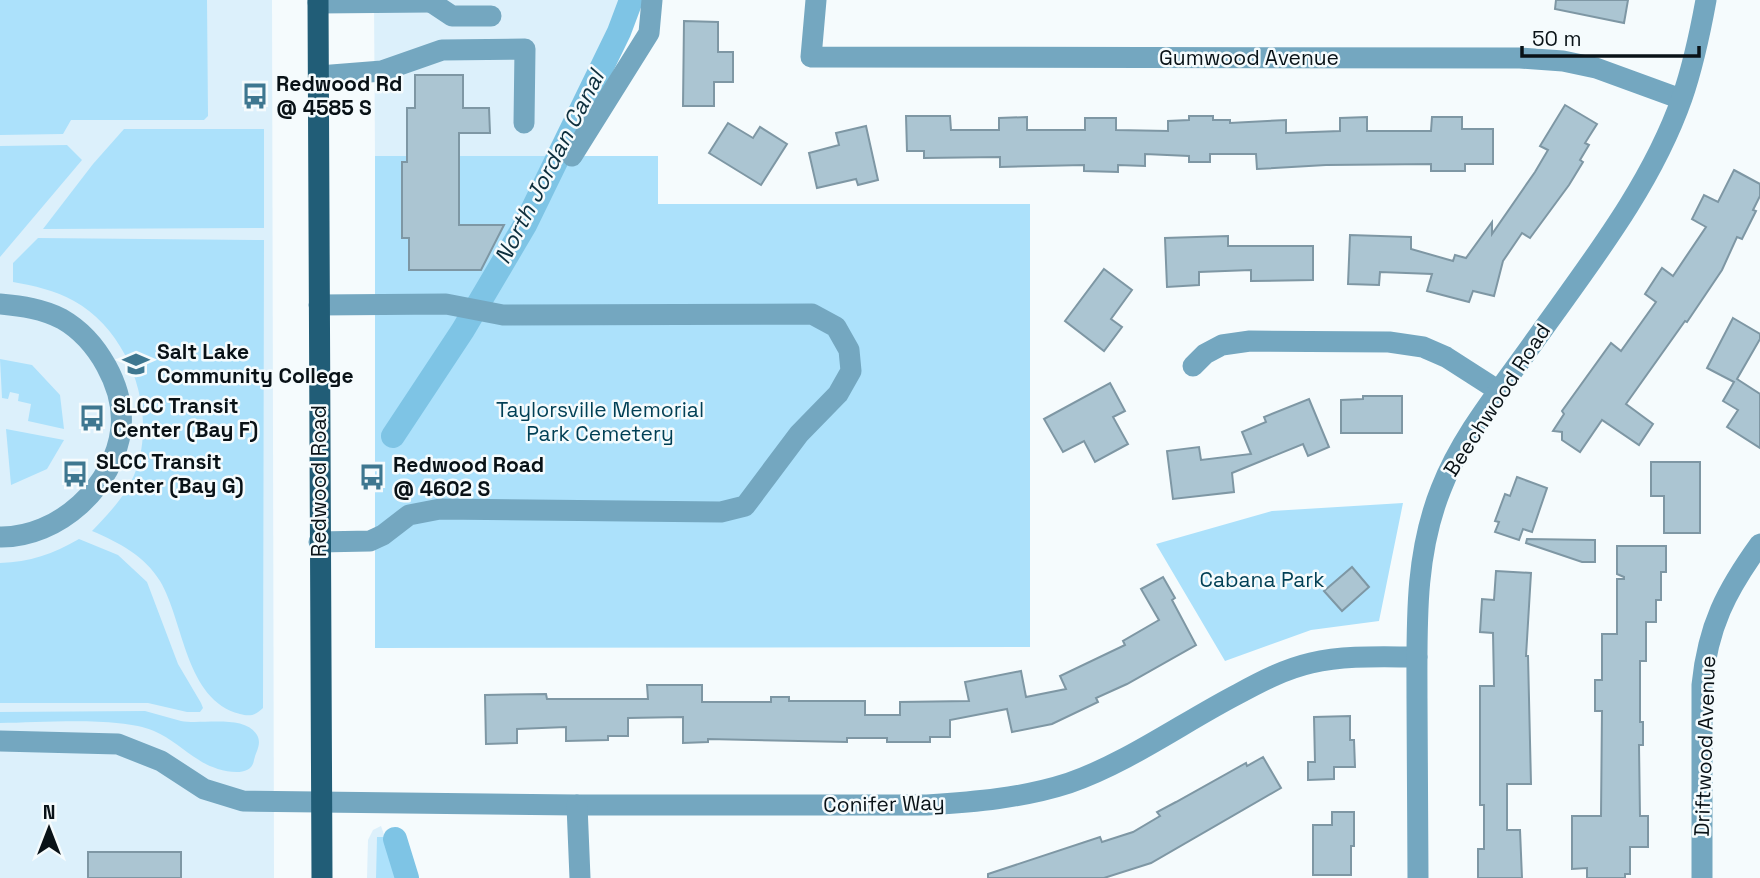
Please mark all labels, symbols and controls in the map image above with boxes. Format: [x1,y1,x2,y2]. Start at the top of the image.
scale bar [1522,14,1699,58]
text: 50 m [1532,25,1582,52]
street label: Gumwood Avenue [1159,44,1339,71]
water label: North Jordan Canal [487,63,612,269]
place label: Redwood Rd @ 4585 S [276,70,402,121]
bus stop icon: Redwood Rd @ 4585 S [240,81,270,111]
street label: Beechwood Road [1437,318,1556,481]
place label: Salt Lake Community College [157,338,354,389]
school or university icon: Salt Lake Community College [121,349,151,379]
place label: SLCC Transit Center (Bay F) [113,392,258,443]
park label: Taylorsville Memorial Park Cemetery [496,396,704,447]
bus stop icon: SLCC Transit Center (Bay F) [77,403,107,433]
street label: Redwood Road [305,405,332,557]
place label: SLCC Transit Center (Bay G) [96,448,244,499]
place label: Redwood Road @ 4602 S [393,451,544,502]
bus stop icon: SLCC Transit Center (Bay G) [60,459,90,489]
bus stop icon: Redwood Road @ 4602 S [357,462,387,492]
park label: Cabana Park [1199,566,1325,593]
street label: Driftwood Avenue [1688,655,1721,837]
street label: Conifer Way [823,789,945,818]
north arrow [14,794,84,864]
text: N [43,800,55,825]

